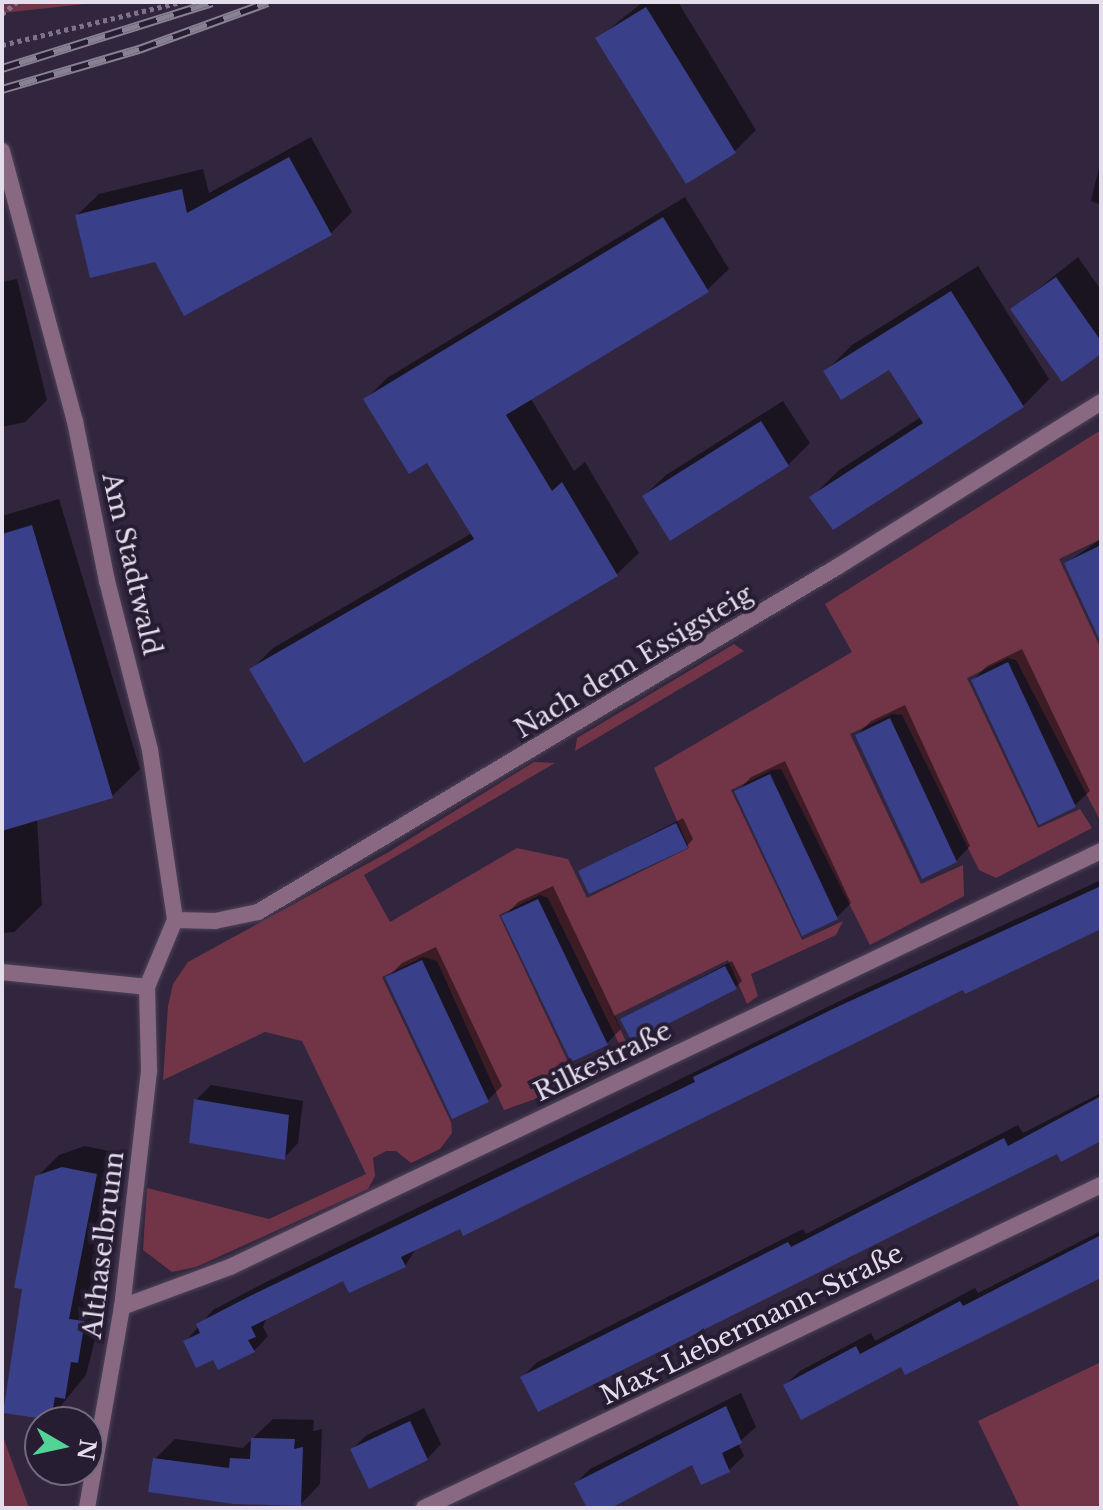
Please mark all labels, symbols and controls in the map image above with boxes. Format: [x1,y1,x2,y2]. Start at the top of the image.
street label: Am Stadtwald [95,470,167,658]
street label: Nach dem Essigsteig [509,579,759,745]
street label: Rilkestraße [529,1015,677,1109]
street label: Althaselbrunn [77,1150,131,1340]
street label: Max-Liebermann-Straße [596,1238,908,1412]
north arrow [24,1406,104,1486]
text: N [71,1437,101,1462]

